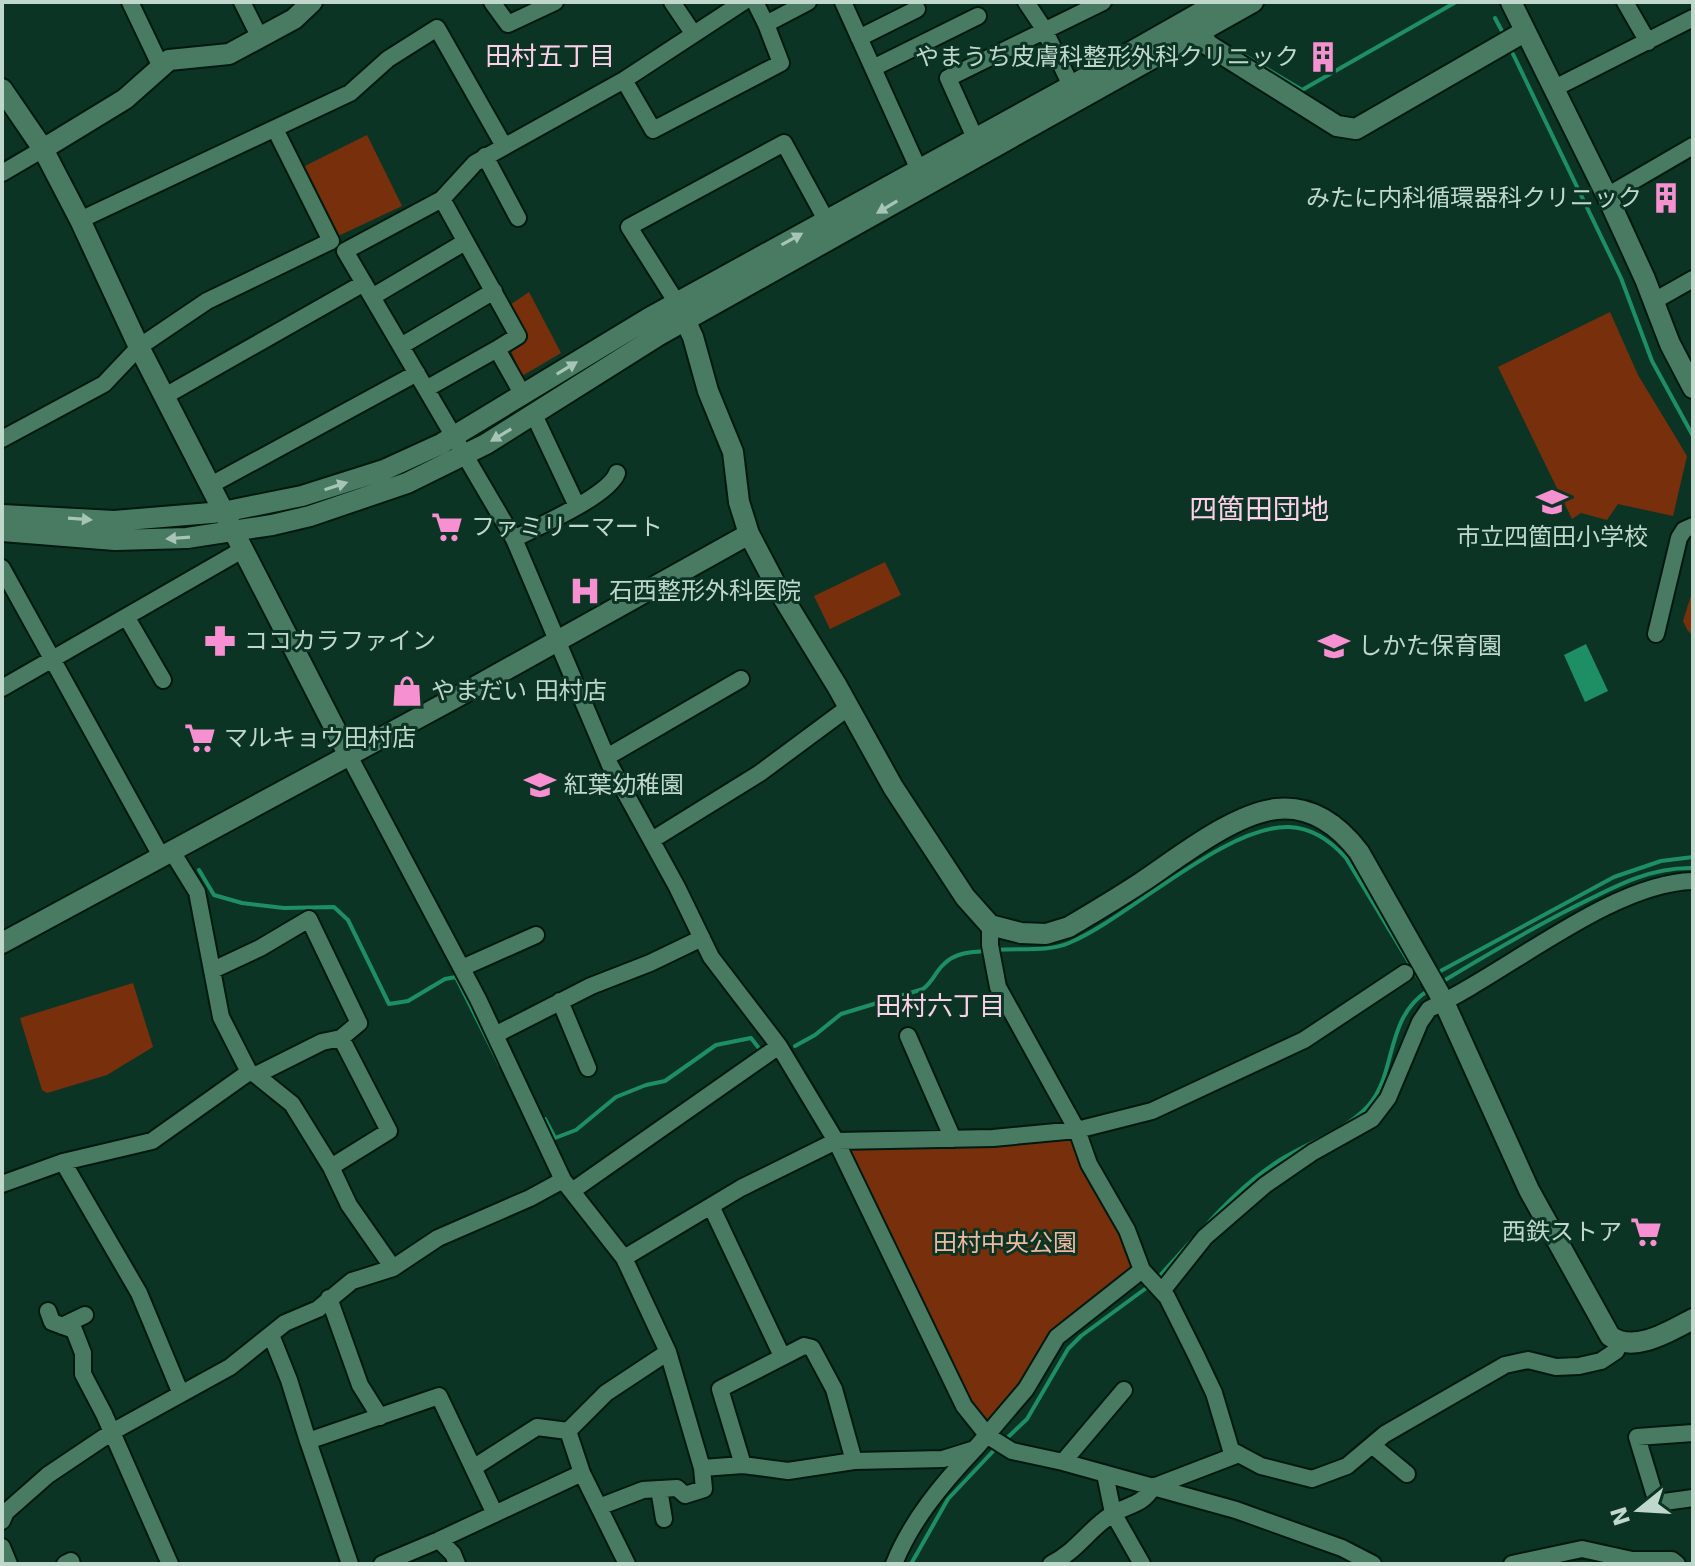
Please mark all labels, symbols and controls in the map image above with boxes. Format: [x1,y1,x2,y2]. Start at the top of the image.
building icon: やまうち皮膚科整形外科クリニック [1306,40,1340,74]
district label: 田村五丁目 [485,41,615,71]
place label: やまうち皮膚科整形外科クリニック [915,43,1299,71]
building icon: みたに内科循環器科クリニック [1649,181,1683,215]
place label: みたに内科循環器科クリニック [1306,184,1642,212]
one-way arrow [876,200,898,214]
one-way arrow [781,232,804,245]
one-way arrow [556,362,578,376]
one-way arrow [490,428,512,442]
one-way arrow [325,479,349,492]
school or university icon: 市立四箇田小学校 [1535,485,1569,519]
district label: 四箇田団地 [1189,493,1329,526]
supermarket icon: ファミリーマート [430,510,464,544]
one-way arrow [68,513,93,526]
place label: ファミリーマート [471,513,663,541]
place label: 市立四箇田小学校 [1456,523,1648,551]
one-way arrow [165,532,190,545]
hospital icon: 石西整形外科医院 [568,574,602,608]
place label: 石西整形外科医院 [609,577,801,605]
pharmacy icon: ココカラファイン [203,624,237,658]
place label: ココカラファイン [244,627,436,655]
school or university icon: しかた保育園 [1317,629,1351,663]
place label: しかた保育園 [1358,632,1502,660]
shop icon: やまだい 田村店 [390,674,424,708]
place label: やまだい 田村店 [431,677,607,705]
supermarket icon: マルキョウ田村店 [183,721,217,755]
place label: マルキョウ田村店 [224,724,416,752]
school or university icon: 紅葉幼稚園 [523,768,557,802]
place label: 紅葉幼稚園 [564,771,684,799]
district label: 田村六丁目 [875,991,1005,1021]
supermarket icon: 西鉄ストア [1629,1215,1663,1249]
place label: 西鉄ストア [1502,1218,1622,1246]
park label: 田村中央公園 [933,1229,1077,1257]
north arrow [1599,1470,1679,1550]
text: N [1606,1503,1635,1529]

